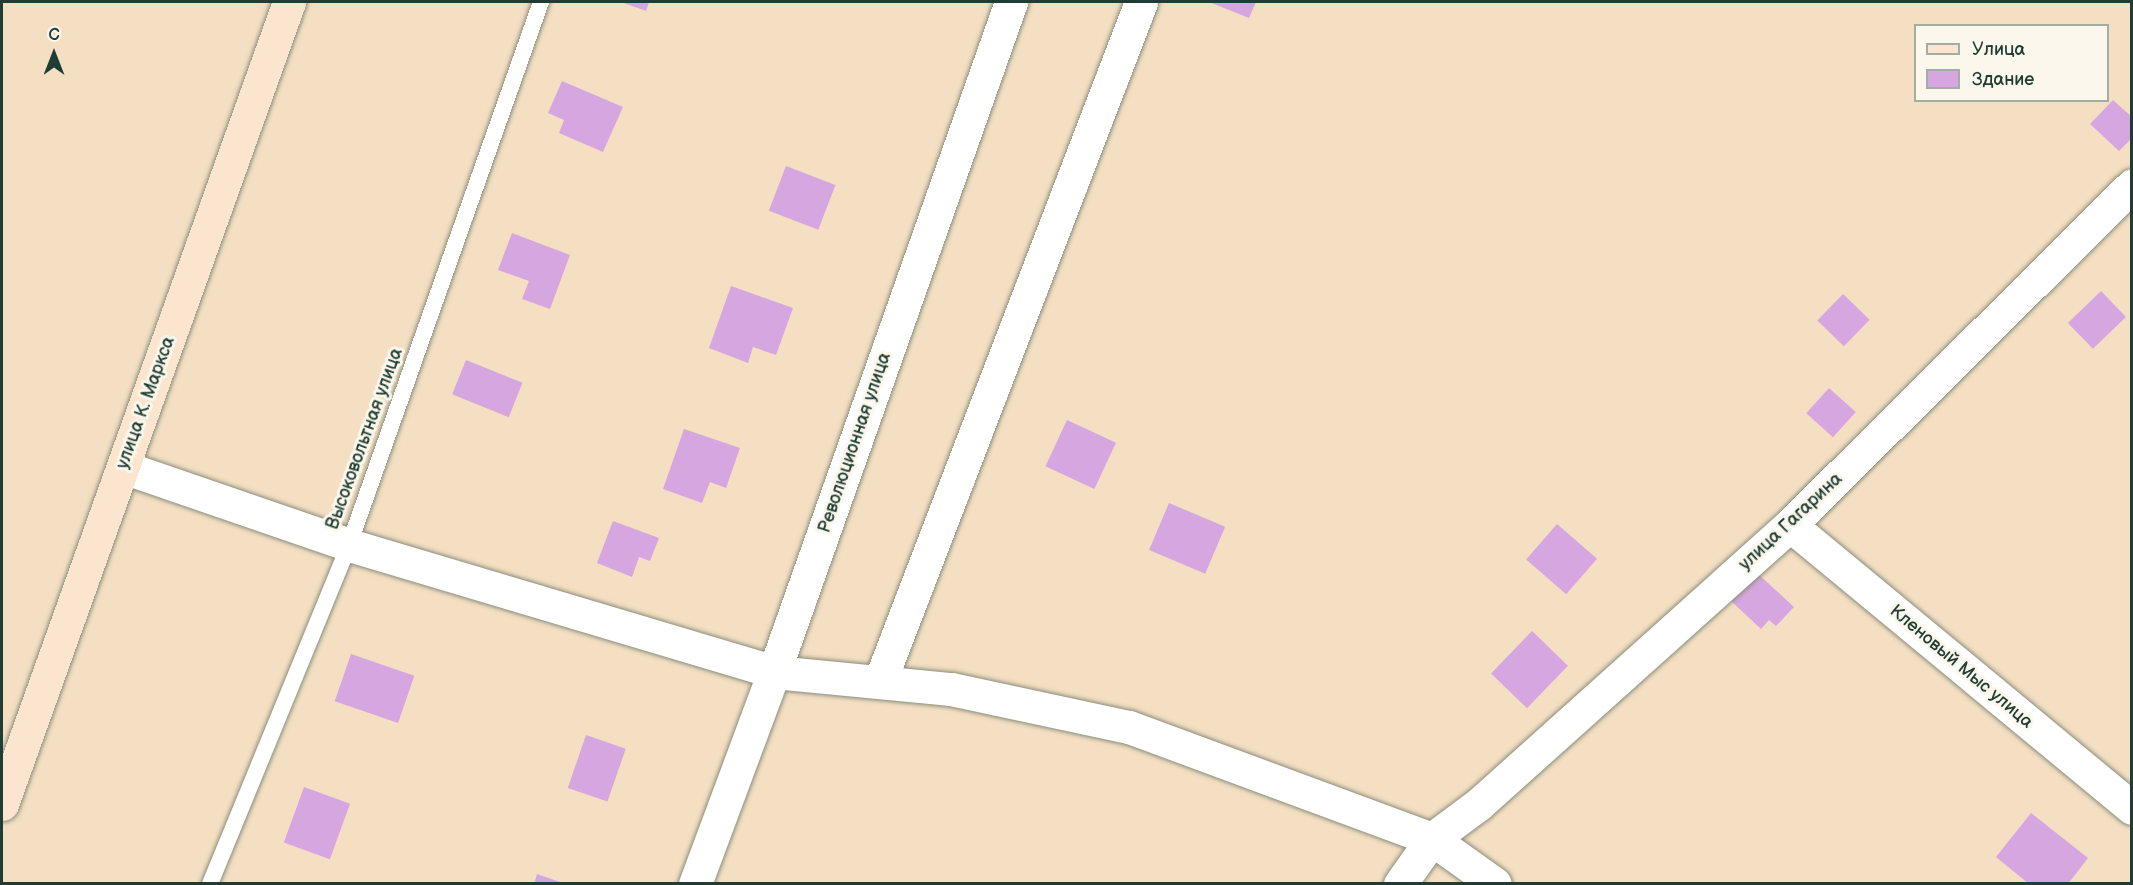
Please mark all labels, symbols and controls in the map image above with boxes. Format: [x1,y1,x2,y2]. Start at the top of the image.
north arrow [24,24,84,84]
legend [1914,24,2109,102]
text: С [48,26,60,45]
text: Улица [1972,39,2025,60]
text: Здание [1972,69,2034,90]
street label: улица К. Маркса [112,334,180,472]
street label: Высоковольтная улица [322,345,408,533]
street label: Революционная улица [814,350,896,536]
street label: улица Гагарина [1735,469,1847,575]
street label: Кленовый Мыс улица [1885,601,2037,733]

